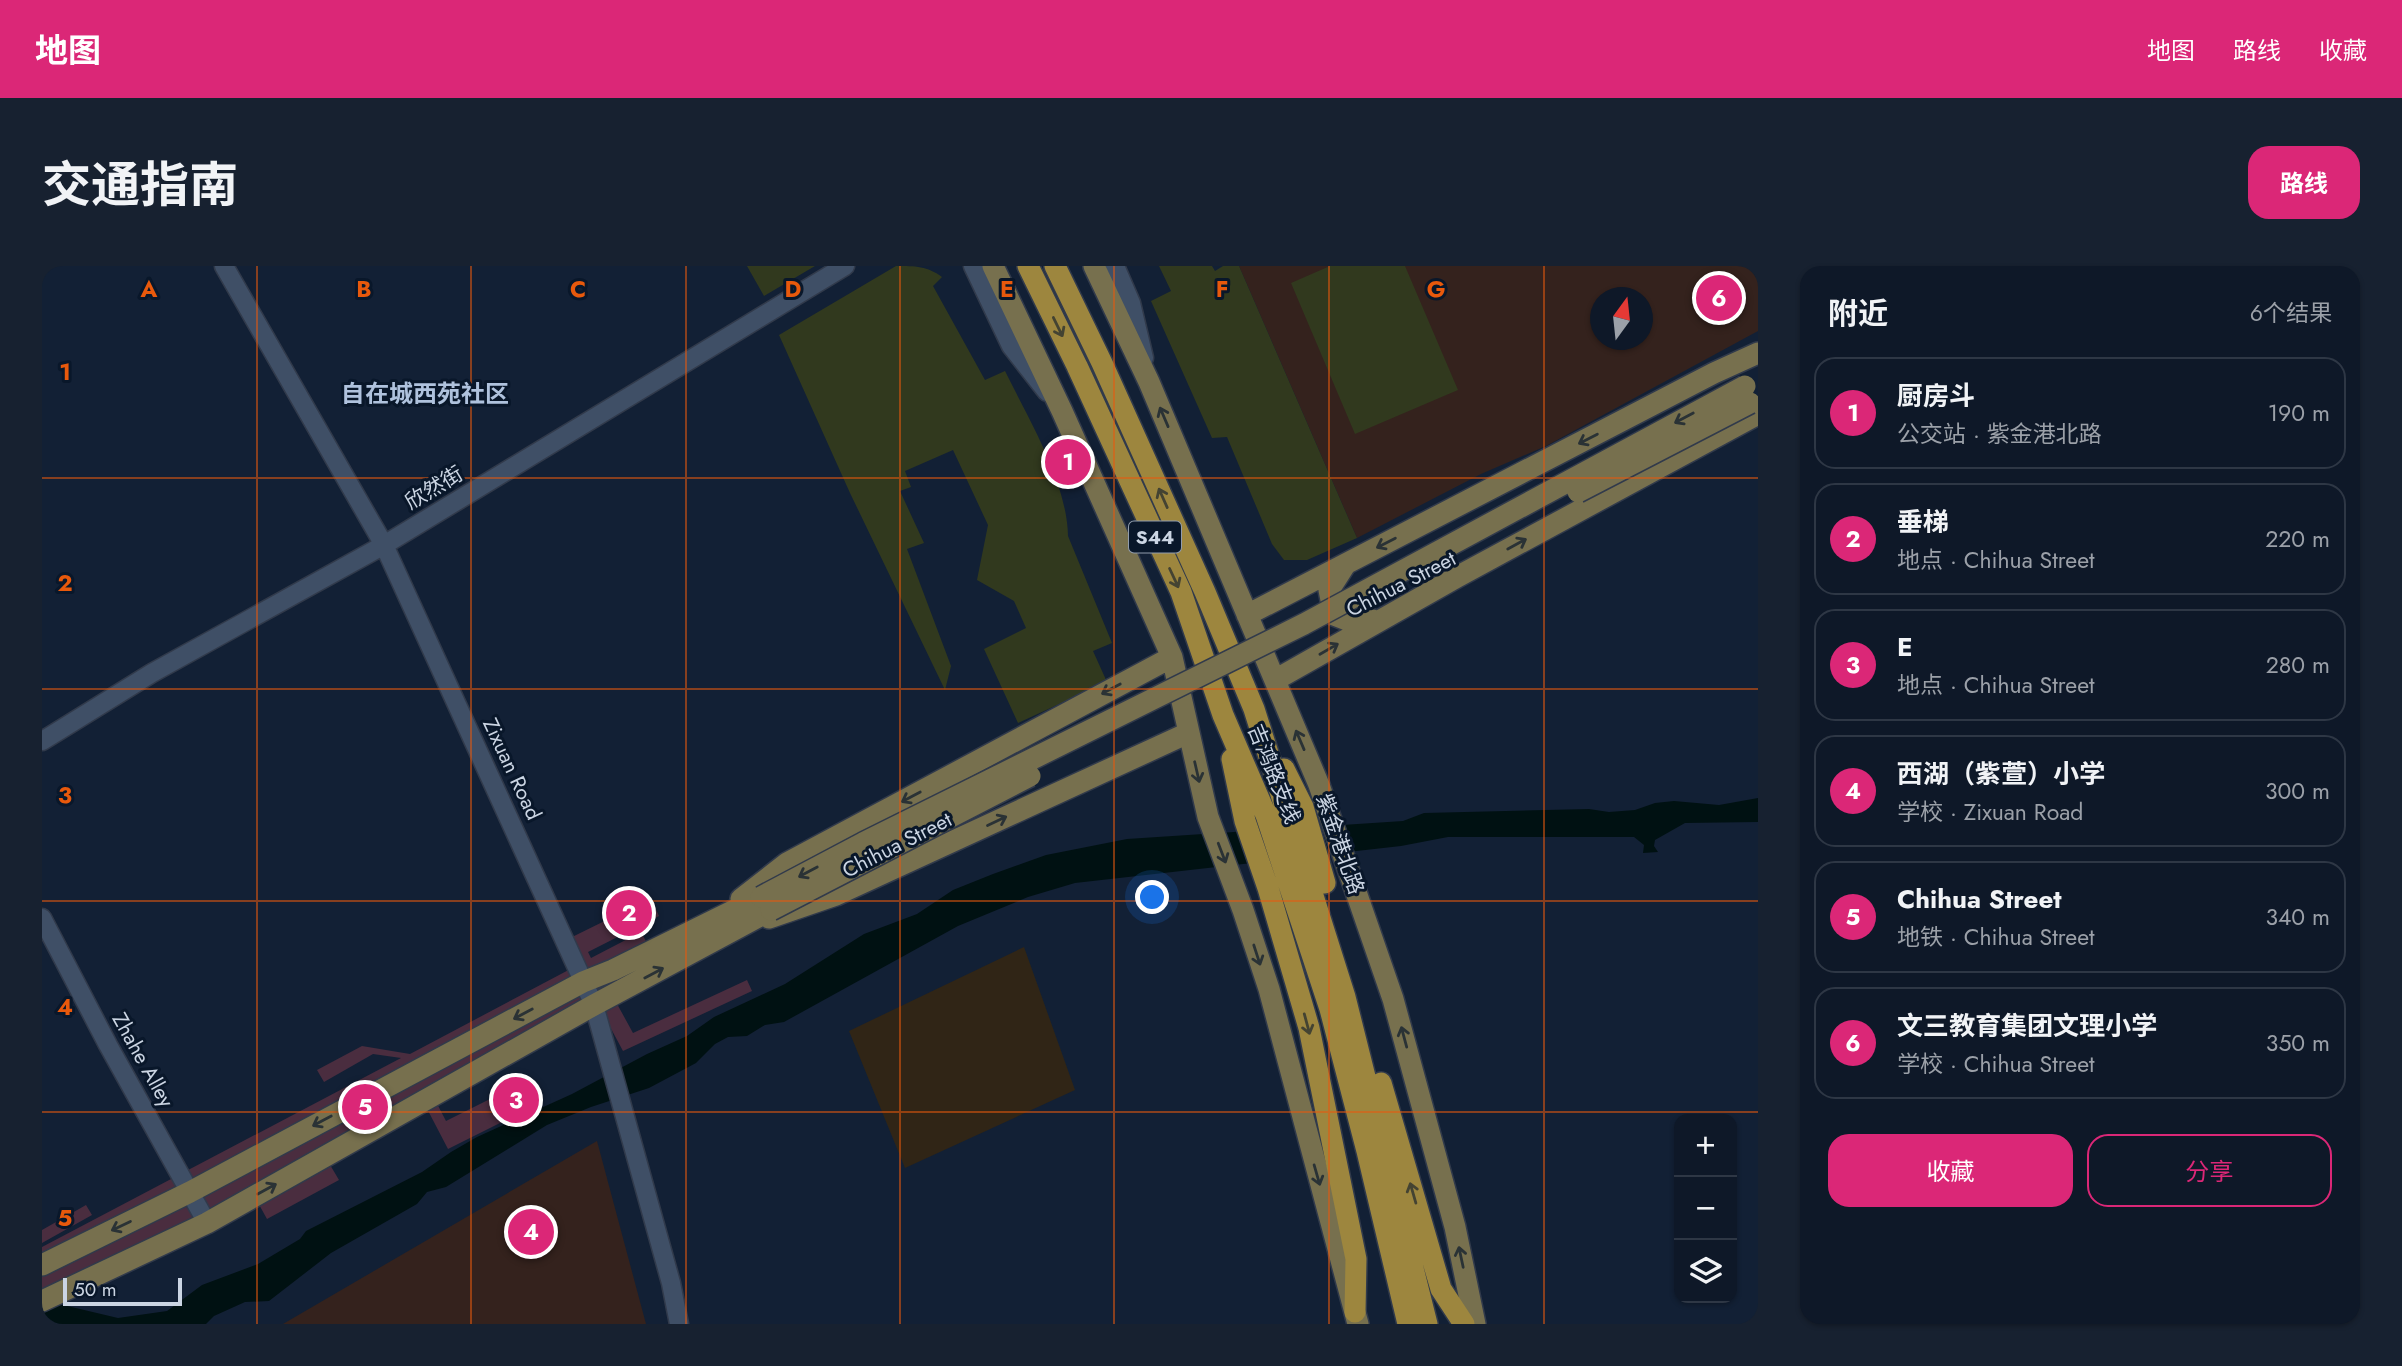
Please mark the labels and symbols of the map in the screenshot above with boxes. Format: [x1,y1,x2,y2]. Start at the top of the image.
text: A [140,272,158,306]
text: B [356,272,372,306]
text: C [570,272,586,306]
text: D [785,272,802,306]
text: E [1000,272,1014,306]
text: F [1216,272,1228,306]
text: G [1427,272,1445,306]
pin: 6 [1696,272,1742,324]
north arrow [1590,287,1653,350]
one-way arrow [1051,316,1065,337]
text: 1 [59,355,71,389]
district label: 自在城西苑社区 [341,376,509,411]
one-way arrow [1157,407,1170,428]
one-way arrow [1675,411,1695,425]
one-way arrow [1578,432,1599,446]
pin: 1 [1045,436,1091,488]
street label: 欣然街 [399,459,469,517]
one-way arrow [1156,488,1169,509]
road number: S44 [1129,522,1181,552]
one-way arrow [1376,537,1397,551]
one-way arrow [1506,537,1526,551]
street label: Chihua Street [1341,544,1461,624]
text: 2 [57,566,73,600]
one-way arrow [1168,567,1182,588]
one-way arrow [1318,642,1338,656]
one-way arrow [1102,683,1122,697]
street label: Zixuan Road [475,713,549,825]
street label: 吉鸿路支线 [1240,720,1308,828]
one-way arrow [1293,729,1306,751]
one-way arrow [1191,760,1204,783]
text: 3 [58,778,72,812]
street label: 紫金港北路 [1309,789,1371,899]
one-way arrow [901,791,922,804]
street label: Chihua Street [837,805,957,885]
one-way arrow [986,814,1007,827]
one-way arrow [1216,842,1229,864]
one-way arrow [798,866,819,879]
your location [1135,880,1169,914]
pin: 2 [606,887,652,939]
one-way arrow [1252,944,1265,966]
one-way arrow [643,965,664,979]
text: 4 [57,990,73,1024]
street label: Zhahe Alley [105,1007,182,1113]
one-way arrow [513,1008,534,1021]
one-way arrow [1301,1012,1314,1035]
one-way arrow [1396,1026,1409,1048]
pin: 3 [493,1074,539,1126]
pin: 5 [342,1081,388,1133]
one-way arrow [313,1114,333,1128]
one-way arrow [1311,1163,1324,1185]
one-way arrow [256,1182,276,1196]
one-way arrow [1406,1183,1419,1205]
text: 5 [58,1201,72,1235]
pin: 4 [508,1206,554,1258]
one-way arrow [111,1219,131,1233]
one-way arrow [1454,1246,1468,1269]
scale bar [63,1275,182,1307]

